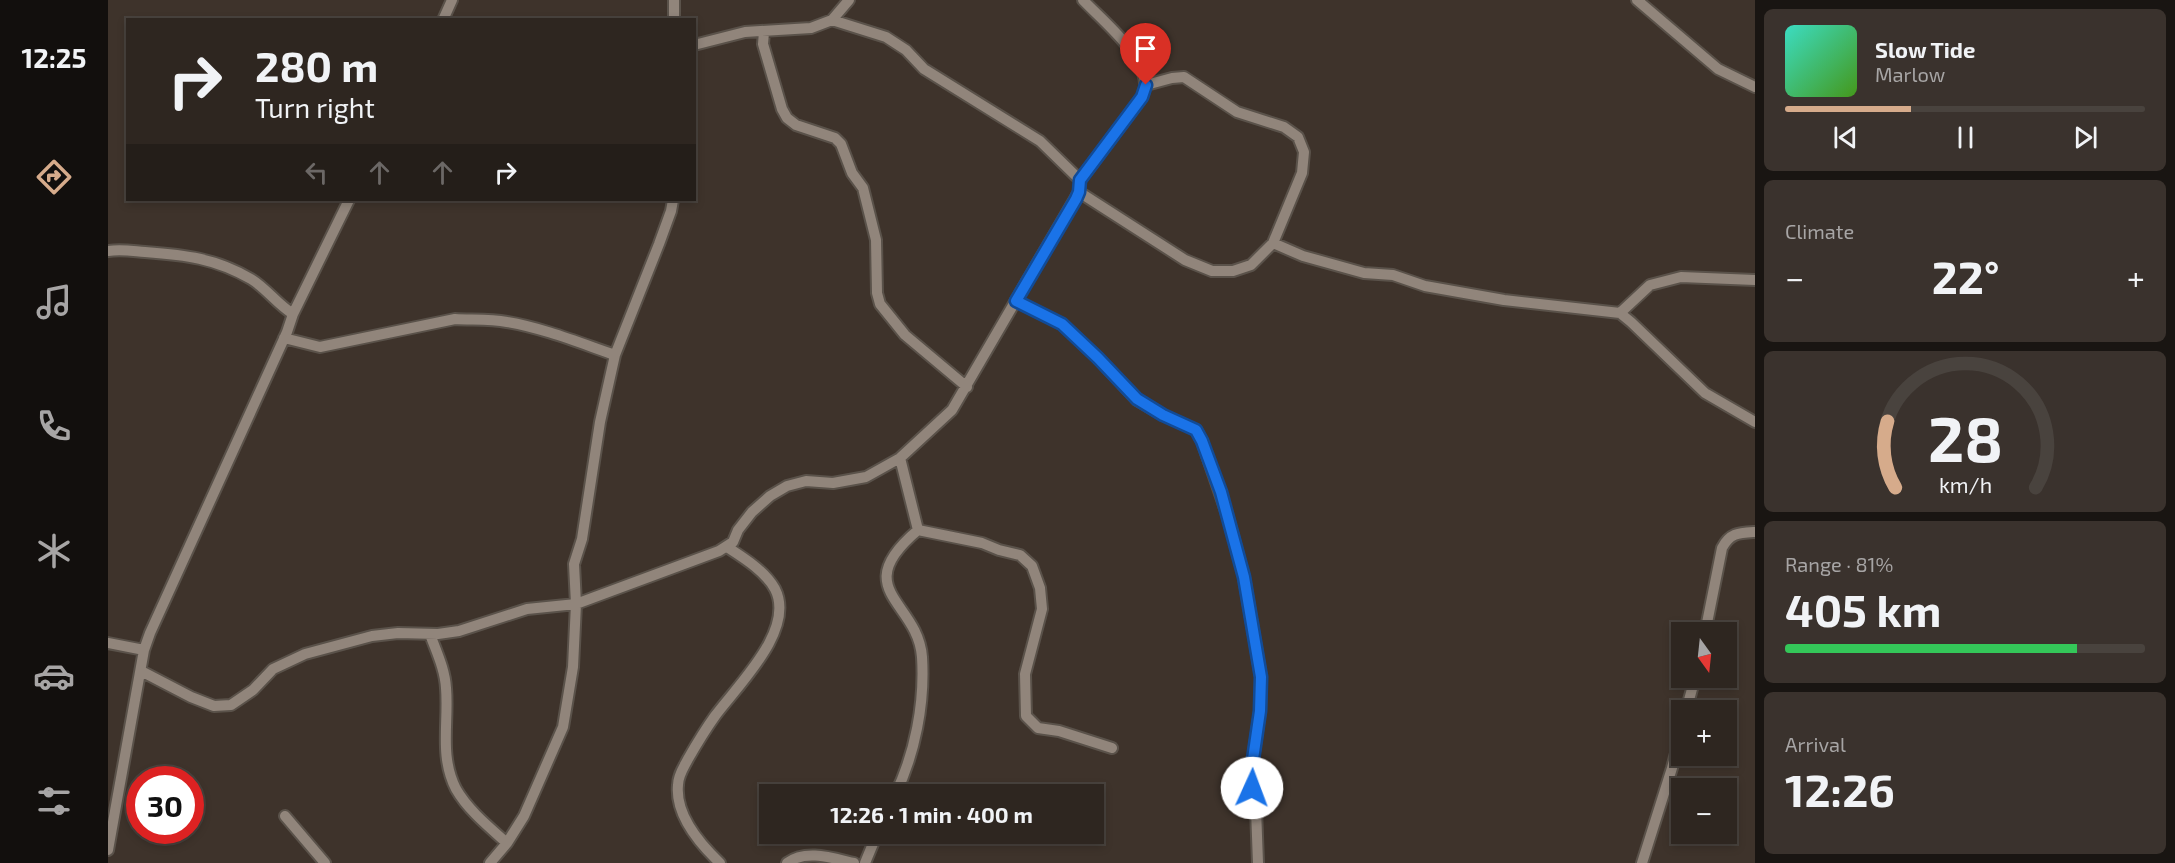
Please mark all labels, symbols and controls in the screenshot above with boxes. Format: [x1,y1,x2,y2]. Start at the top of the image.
pin [1120,23,1171,85]
icon: arrive [1129,32,1162,65]
text: Slow Tide [1875,36,1975,62]
text: 280 m [255,40,378,90]
text: 12:25 [22,41,86,73]
icon: right [156,42,234,120]
text: Marlow [1875,62,1945,86]
text: Turn right [255,91,375,123]
icon: previous [1829,121,1862,154]
icon: pause [1949,121,1982,154]
icon: next [2069,121,2102,154]
icon: directions [33,156,75,198]
icon: left [300,156,333,189]
icon: ahead [363,156,396,189]
icon: ahead [426,156,459,189]
icon: right [489,156,522,189]
text: Climate [1785,219,1854,243]
text: 22° [1932,249,1999,303]
text: − [1785,257,1804,297]
text: + [2127,257,2145,297]
icon: music [33,281,75,323]
text: 28 [1927,401,2003,476]
icon: phone [33,405,75,447]
text: km/h [1938,473,1992,498]
icon: climate [33,530,75,572]
text: Range · 81% [1785,552,1893,576]
text: 405 km [1785,582,1941,636]
north arrow [1671,622,1737,688]
map controls [1671,622,1737,844]
icon: car [33,655,75,697]
button: + [1671,700,1737,766]
text: Arrival [1785,732,1846,756]
position arrow [1220,756,1284,820]
text: 12:26 [1785,762,1895,816]
speed limit sign: 30 [126,766,204,844]
button: − [1671,778,1737,844]
icon: filters [33,780,75,822]
text: 12:26 · 1 min · 400 m [830,801,1033,827]

